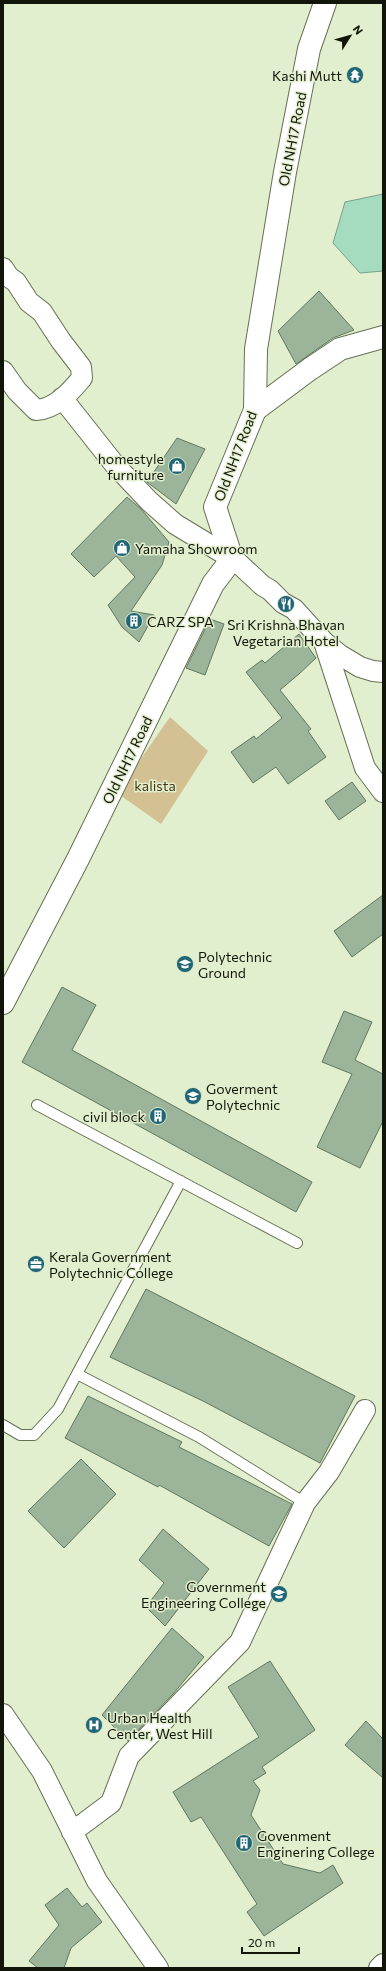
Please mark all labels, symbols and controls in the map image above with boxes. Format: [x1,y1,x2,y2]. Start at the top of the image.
north arrow [330,16,370,56]
text: N [351,22,366,37]
temple icon: Kashi Mutt [345,65,365,85]
place label: Kashi Mutt [272,67,342,84]
street label: Old NH17 Road [275,90,309,188]
street label: Old NH17 Road [210,408,260,504]
place label: homestyle furniture [98,450,164,483]
shop icon: homestyle furniture [167,456,187,476]
shop icon: Yamaha Showroom [112,538,132,558]
place label: Yamaha Showroom [135,540,257,557]
restaurant icon: Sri Krishna Bhavan Vegetarian Hotel [276,594,296,614]
building icon: CARZ SPA [124,611,144,631]
place label: CARZ SPA [147,613,214,630]
place label: Sri Krishna Bhavan Vegetarian Hotel [227,616,345,649]
street label: Old NH17 Road [98,713,156,807]
park label: kalista [134,777,176,794]
place label: Polytechnic Ground [198,948,272,981]
school or university icon: Polytechnic Ground [175,954,195,974]
place label: Goverment Polytechnic [206,1080,280,1113]
school or university icon: Goverment Polytechnic [183,1086,203,1106]
building icon: civil block [148,1106,168,1126]
place label: civil block [83,1108,145,1125]
place label: Kerala Government Polytechnic College [49,1248,173,1281]
office icon: Kerala Government Polytechnic College [26,1254,46,1274]
place label: Government Engineering College [141,1578,266,1611]
school or university icon: Government Engineering College [269,1584,289,1604]
place label: Urban Health Center, West Hill [107,1709,212,1742]
hospital icon: Urban Health Center, West Hill [84,1715,104,1735]
place label: Govenment Enginering College [257,1827,375,1860]
building icon: Govenment Enginering College [234,1833,254,1853]
scale bar [242,1929,299,1955]
text: 20 m [248,1935,275,1949]

